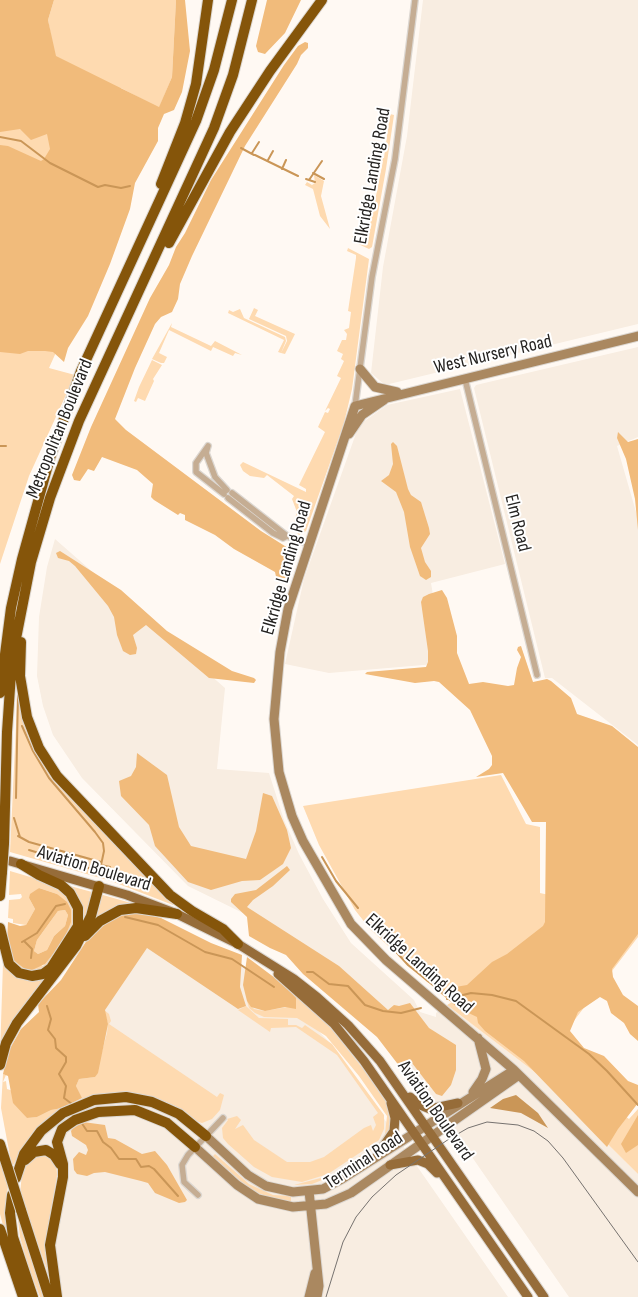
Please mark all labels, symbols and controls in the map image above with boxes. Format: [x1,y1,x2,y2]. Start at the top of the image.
street label: Elkridge Landing Road [350,106,396,246]
street label: West Nursery Road [432,330,554,380]
street label: Metropolitan Boulevard [22,356,98,502]
street label: Elm Road [499,492,535,554]
street label: Elkridge Landing Road [257,499,317,637]
street label: Aviation Boulevard [35,841,153,897]
street label: Elkridge Landing Road [360,909,478,1019]
street label: Aviation Boulevard [392,1056,478,1166]
street label: Terminal Road [320,1127,408,1195]

